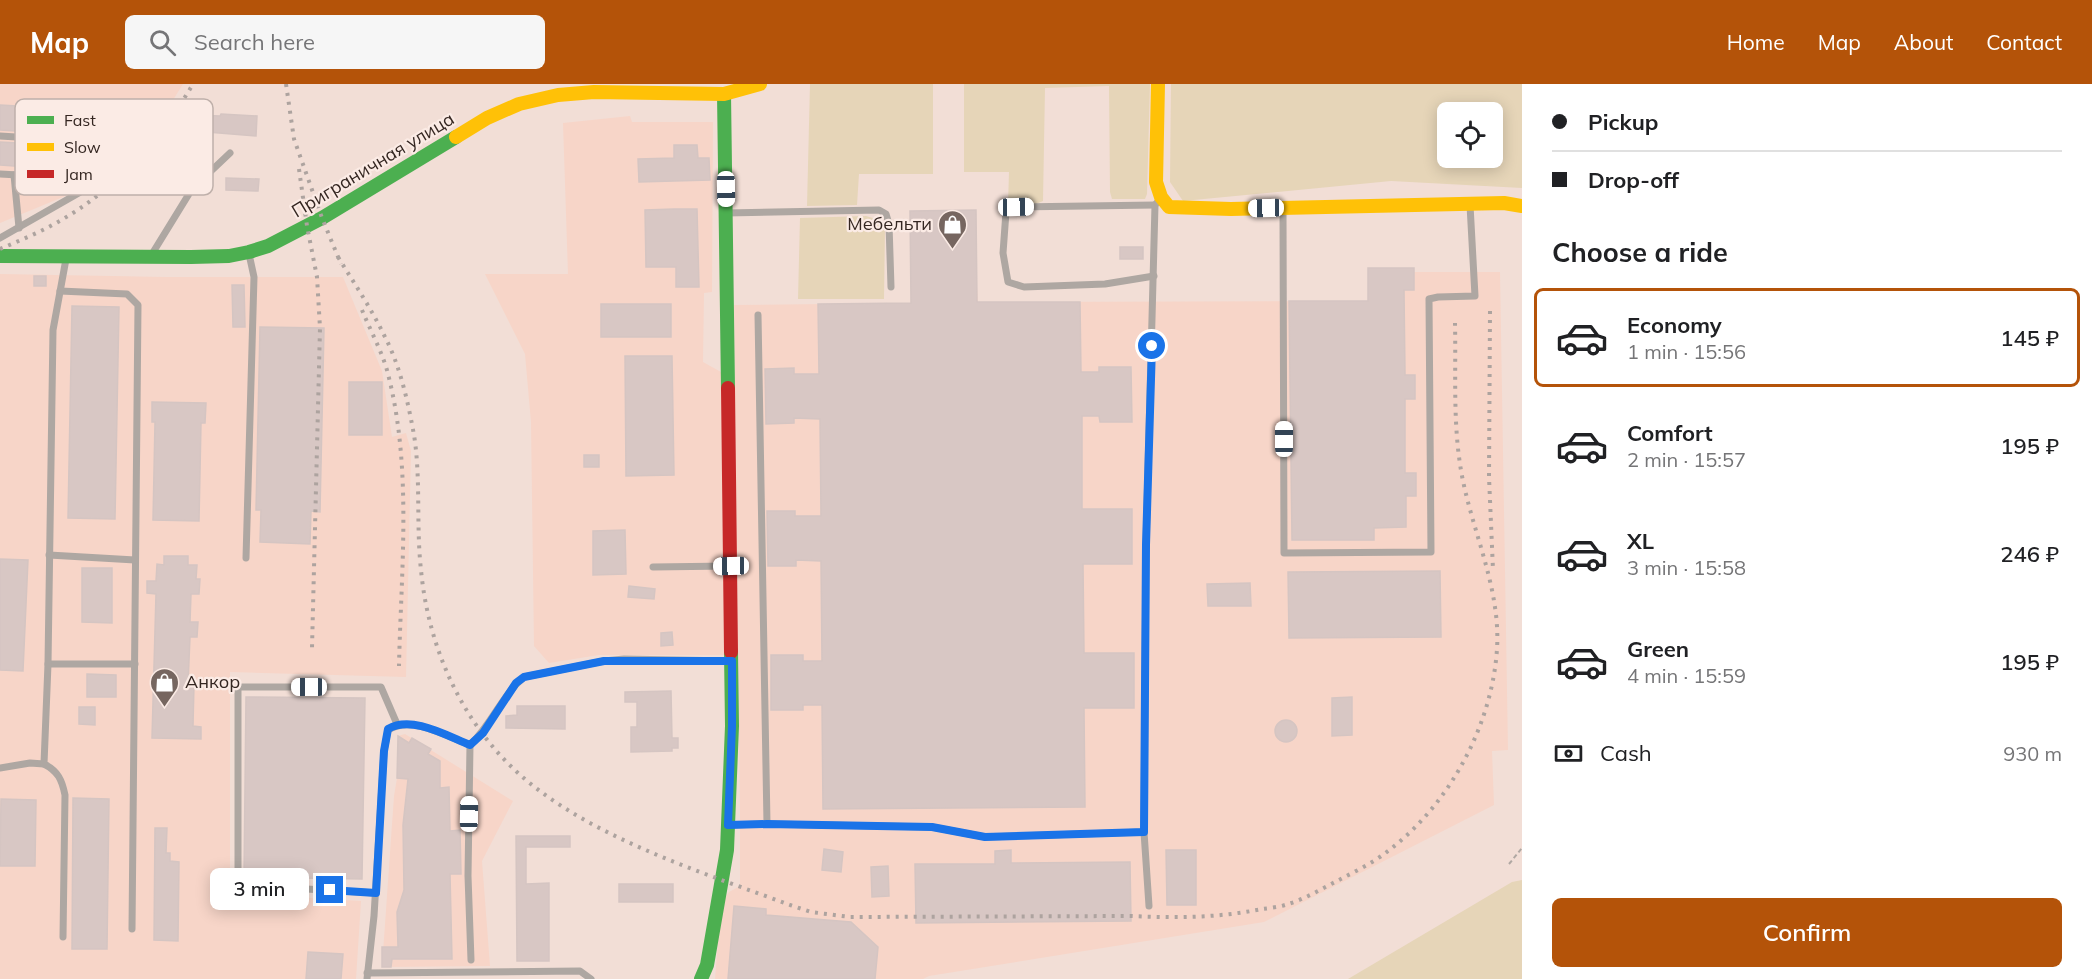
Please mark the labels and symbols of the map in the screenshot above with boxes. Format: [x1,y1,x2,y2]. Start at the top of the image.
legend [15,99,213,195]
street label: Приграничная улица [287,107,458,222]
text: Fast [64,110,96,130]
text: Slow [64,137,101,157]
text: Jam [64,164,93,184]
car [717,171,735,207]
car [998,198,1034,216]
car [1248,199,1284,217]
shop icon: Мебельти [937,208,969,250]
place label: Мебельти [847,212,932,235]
route start [1138,332,1165,359]
car [1275,421,1293,457]
car [713,557,749,575]
shop icon: Анкор [148,666,180,708]
place label: Анкор [185,670,240,693]
car [291,678,327,696]
car [460,796,478,832]
callout: 3 min [210,869,309,911]
route end [316,876,343,903]

